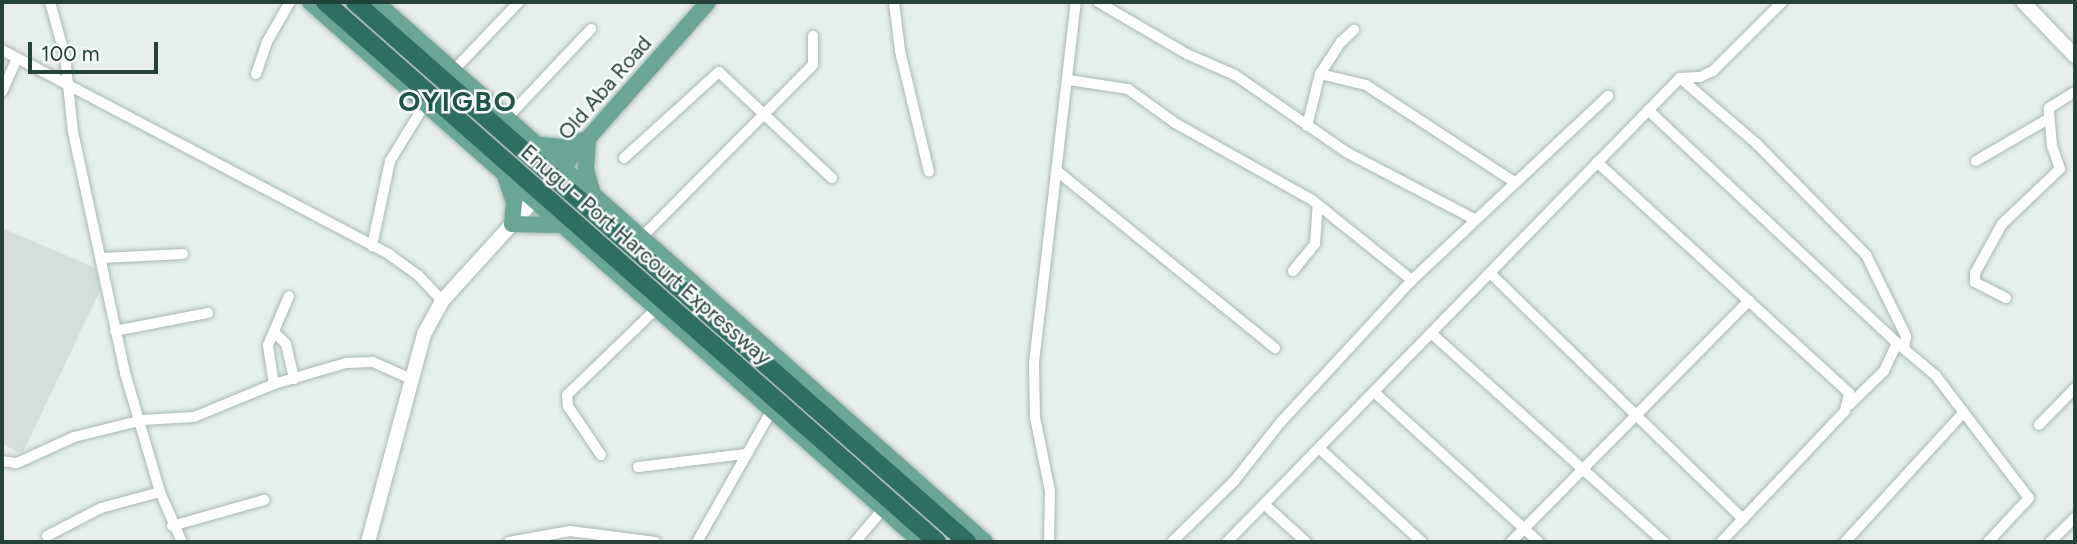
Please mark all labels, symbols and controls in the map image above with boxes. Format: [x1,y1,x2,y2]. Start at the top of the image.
scale bar [32,28,161,72]
street label: Old Aba Road [553,31,657,145]
text: 100 m [41,41,100,66]
district label: OYIGBO [399,84,517,118]
street label: Enugu - Port Harcourt Expressway [516,139,776,371]

